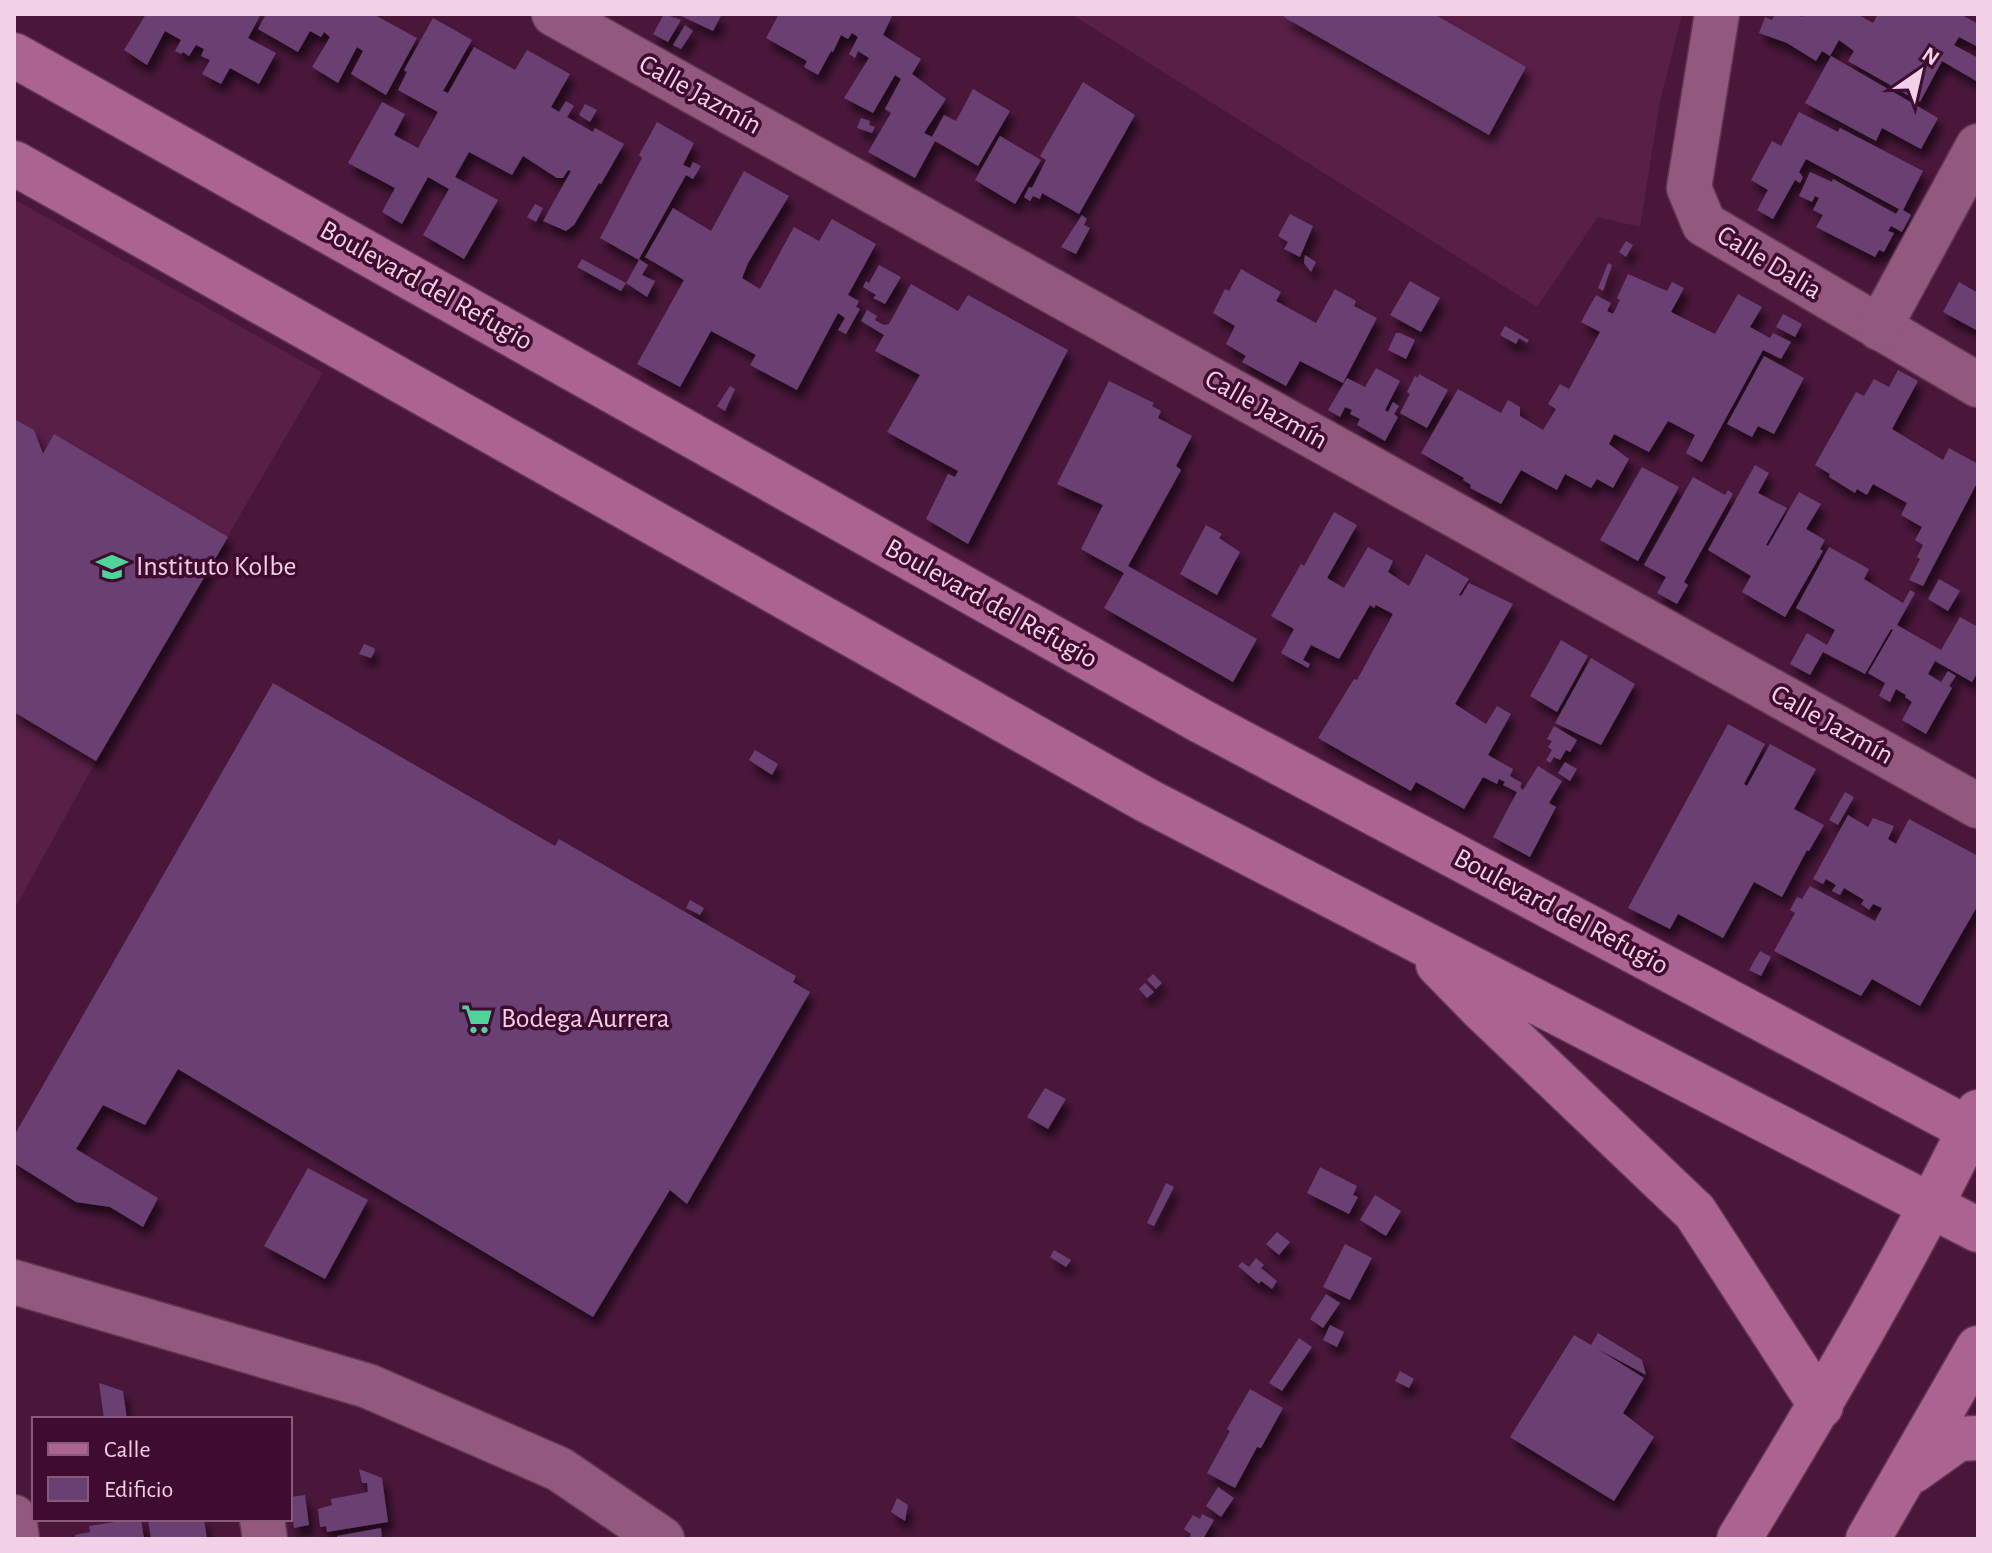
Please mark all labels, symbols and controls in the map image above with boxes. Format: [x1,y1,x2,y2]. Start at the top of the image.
north arrow [1880,32,1960,112]
text: N [1918,43,1943,70]
street label: Calle Jazmín [634,50,766,140]
street label: Boulevard del Refugio [315,216,537,356]
street label: Calle Dalia [1712,221,1826,305]
street label: Calle Jazmín [1200,365,1332,455]
street label: Boulevard del Refugio [880,534,1102,674]
school or university icon: Instituto Kolbe [95,550,129,584]
place label: Instituto Kolbe [136,553,297,581]
street label: Calle Jazmín [1766,680,1898,770]
street label: Boulevard del Refugio [1449,844,1673,980]
supermarket icon: Bodega Aurrera [460,1002,494,1036]
place label: Bodega Aurrera [501,1005,670,1033]
legend [32,1417,292,1521]
text: Calle [104,1438,151,1462]
text: Edificio [104,1478,173,1502]

